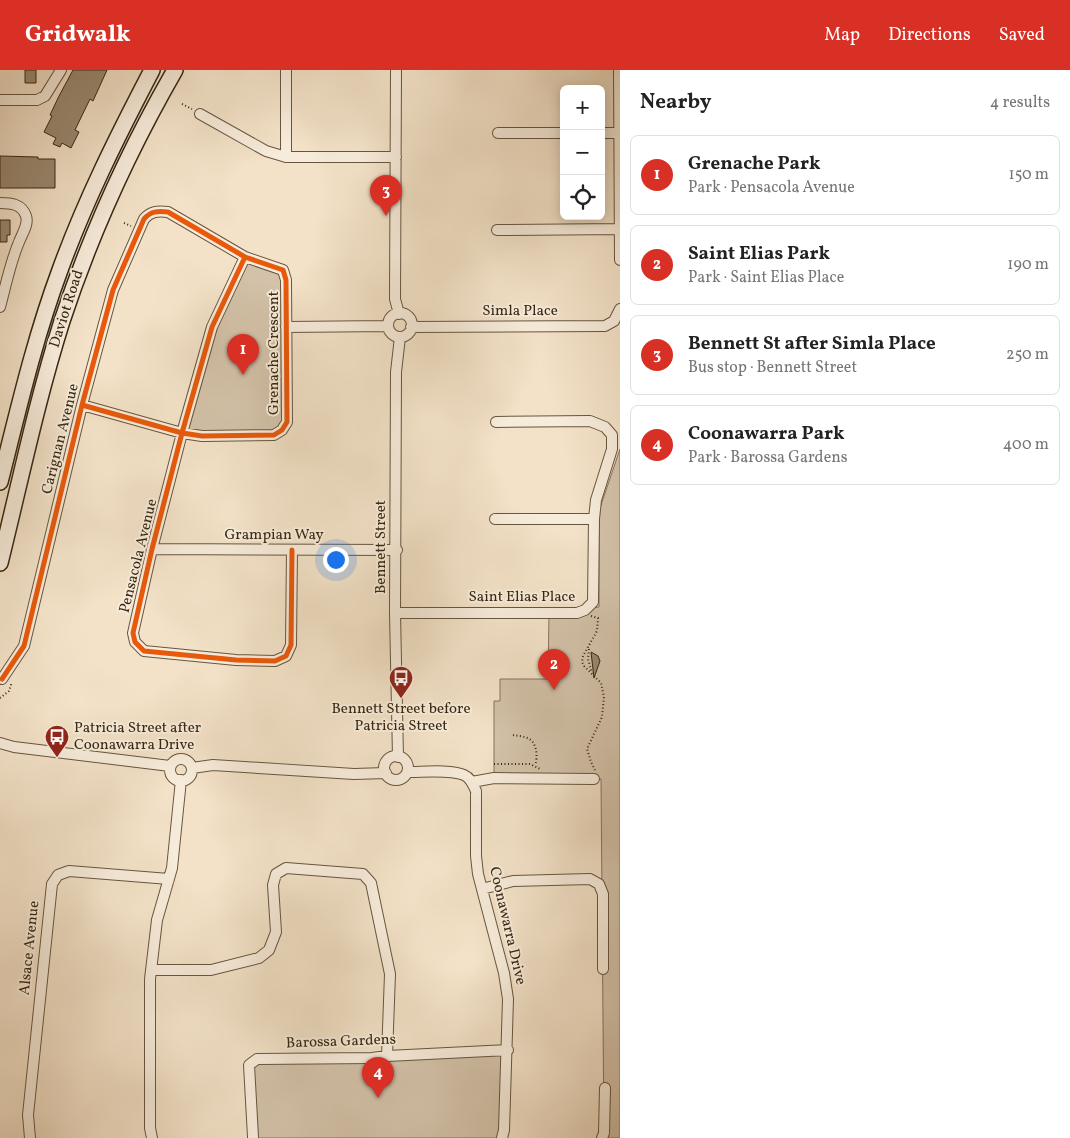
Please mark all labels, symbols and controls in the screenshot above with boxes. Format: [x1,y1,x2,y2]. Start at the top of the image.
text: Gridwalk [25,18,131,52]
text: Map [824,23,860,48]
text: Directions [888,23,971,48]
text: Saved [999,23,1045,48]
map controls [560,85,605,220]
button: + [560,85,605,130]
text: Nearby [640,88,711,117]
text: 4 results [990,92,1050,114]
button: − [560,130,605,175]
text: Grenache Park [688,151,820,177]
text: 1 [654,164,660,186]
text: 150 m [1008,164,1049,186]
pin: 3 [370,175,402,216]
button: locate [560,175,605,220]
text: Park · Pensacola Avenue [688,177,855,199]
text: Saint Elias Park [688,241,830,267]
text: 2 [653,254,661,276]
text: 190 m [1007,254,1049,276]
street label: Daviot Road [45,267,89,351]
text: Park · Saint Elias Place [688,267,844,289]
street label: Grenache Crescent [264,291,285,415]
street label: Simla Place [482,301,558,322]
text: Bennett St after Simla Place [688,331,936,357]
pin: 1 [227,334,259,375]
text: 3 [653,344,661,366]
text: 250 m [1006,344,1049,366]
text: Bus stop · Bennett Street [688,357,857,379]
street label: Carignan Avenue [37,382,85,496]
text: Coonawarra Park [688,421,845,447]
text: 4 [652,434,662,456]
text: 400 m [1003,434,1049,456]
text: Park · Barossa Gardens [688,447,848,469]
street label: Pensacola Avenue [115,497,163,615]
street label: Bennett Street [371,500,392,594]
street label: Grampian Way [224,525,324,546]
your location [323,547,349,573]
street label: Saint Elias Place [469,587,575,608]
pin: 2 [538,649,570,690]
bus stop icon: Bennett Street before Patricia Street [388,665,414,699]
place label: Bennett Street before Patricia Street [332,699,471,737]
place label: Patricia Street after Coonawarra Drive [74,718,201,756]
bus stop icon: Patricia Street after Coonawarra Drive [44,724,70,758]
street label: Coonawarra Drive [483,865,531,987]
street label: Alsace Avenue [15,900,45,996]
street label: Barossa Gardens [286,1030,396,1054]
pin: 4 [362,1057,394,1098]

